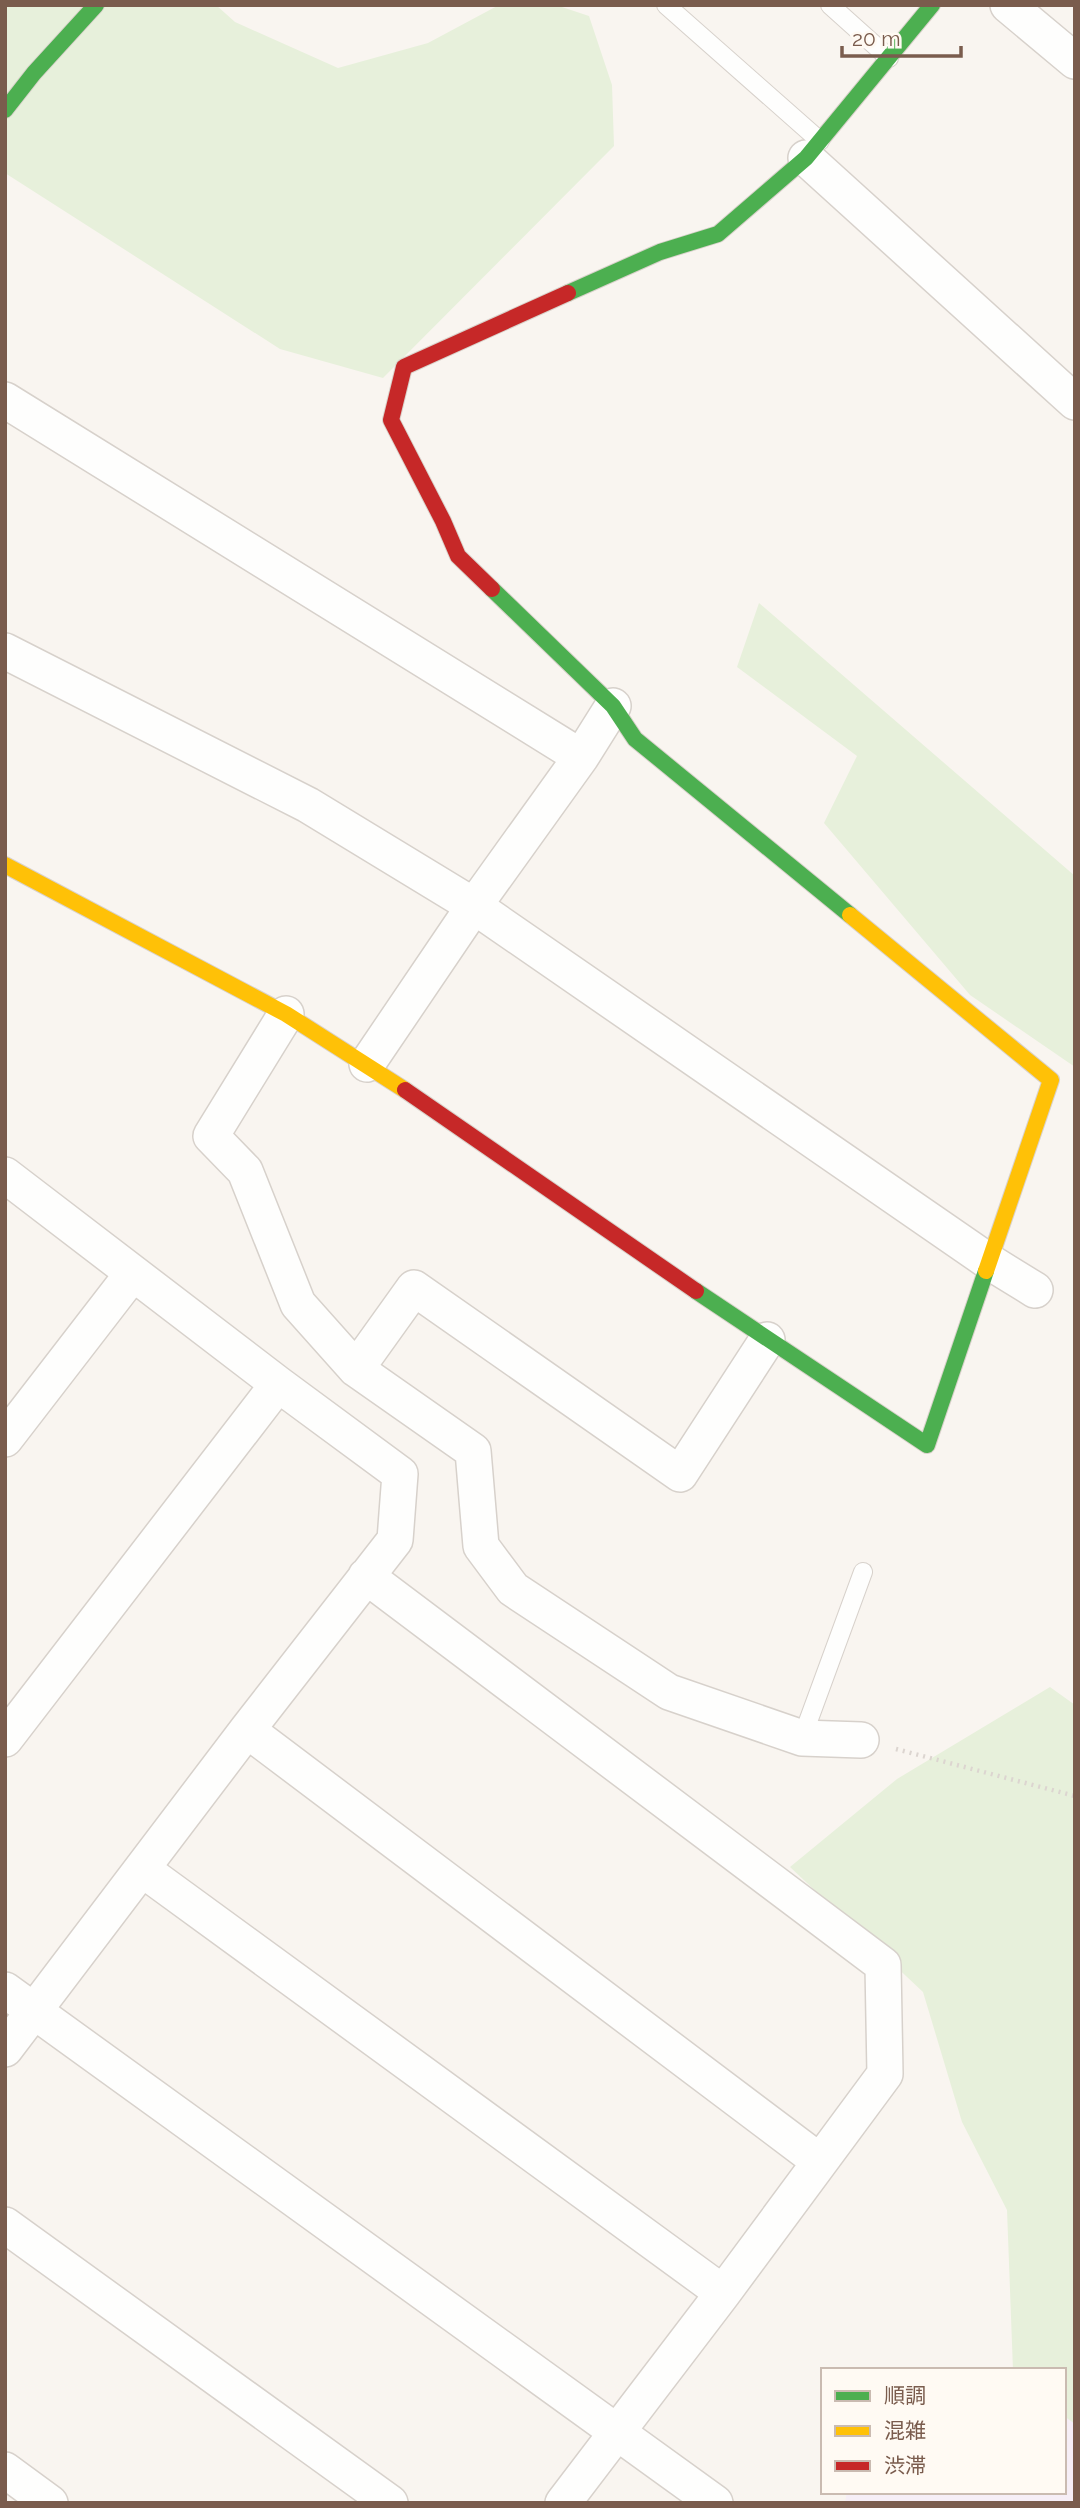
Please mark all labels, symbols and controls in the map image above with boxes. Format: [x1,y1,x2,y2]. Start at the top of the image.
scale bar [842,14,961,58]
text: 20 m [852,26,900,51]
legend [821,2368,1066,2494]
text: 順調 [884,2383,926,2408]
text: 混雑 [884,2418,926,2443]
text: 渋滞 [884,2453,926,2478]

